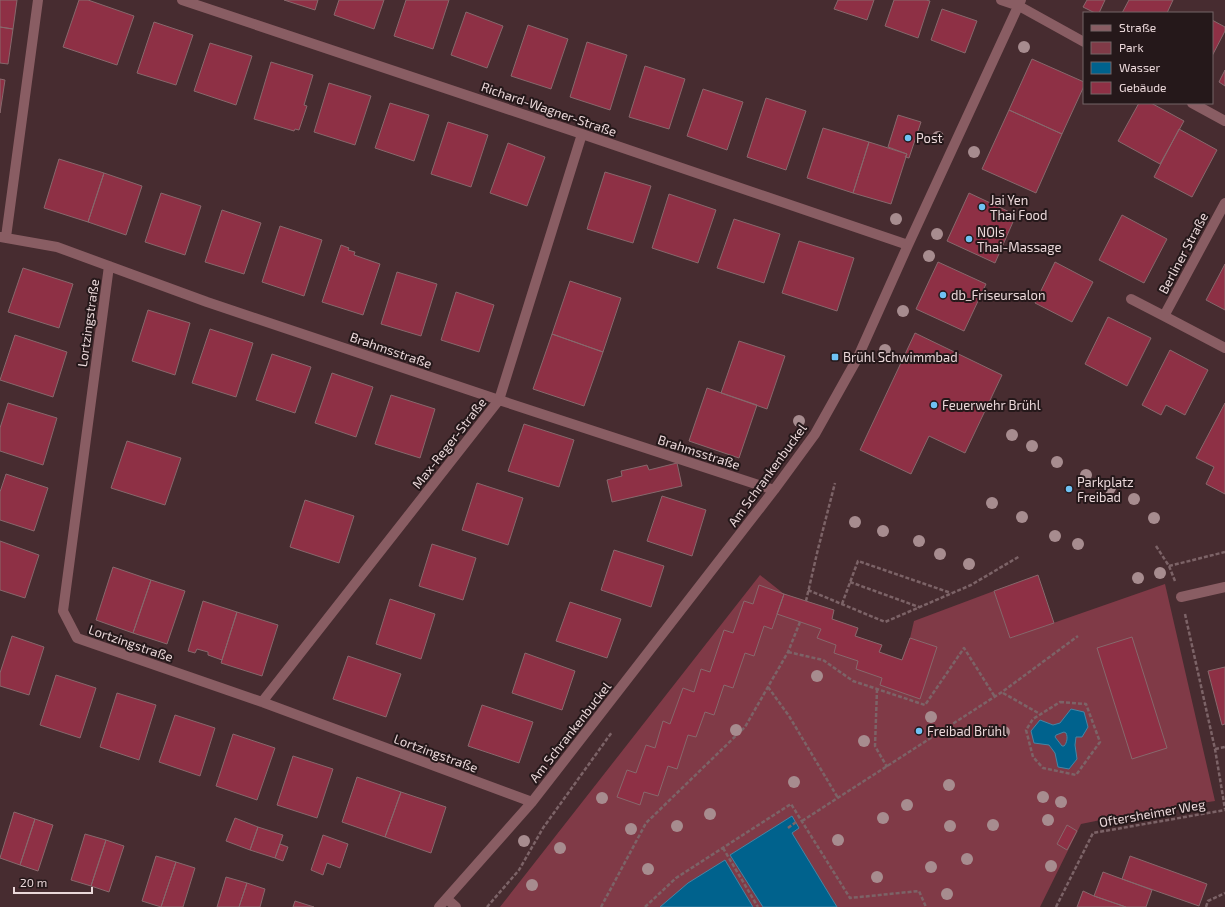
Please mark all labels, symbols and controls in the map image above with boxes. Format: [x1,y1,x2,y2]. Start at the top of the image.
legend [1083,12,1213,104]
text: Straße [1119,20,1156,34]
text: Park [1119,40,1144,54]
text: Wasser [1119,60,1160,74]
street label: Richard-Wagner-Straße [479,78,619,140]
text: Gebäude [1119,80,1167,94]
place label: Post [916,130,943,146]
marker: Post [903,133,913,143]
place label: Jai Yen Thai Food [990,192,1047,223]
marker: Jai Yen Thai Food [977,202,987,212]
street label: Berliner Straße [1155,210,1211,296]
place label: NOIs Thai-Massage [977,224,1061,255]
marker: NOIs Thai-Massage [964,234,974,244]
street label: Lortzingstraße [74,278,102,368]
place label: db_Friseursalon [951,287,1046,303]
marker: db_Friseursalon [938,290,948,300]
street label: Brahmsstraße [348,328,434,372]
place label: Brühl Schwimmbad [843,349,958,365]
marker: Brühl Schwimmbad [830,352,840,362]
street label: Max-Reger-Straße [409,394,489,492]
place label: Feuerwehr Brühl [942,397,1041,413]
marker: Feuerwehr Brühl [929,400,939,410]
street label: Am Schrankenbuckel [724,420,810,529]
street label: Brahmsstraße [656,431,742,473]
place label: Parkplatz Freibad [1077,474,1134,505]
marker: Parkplatz Freibad [1064,484,1074,494]
street label: Lortzingstraße [87,621,175,665]
street label: Am Schrankenbuckel [526,679,614,785]
place label: Freibad Brühl [927,723,1006,739]
marker: Freibad Brühl [914,726,924,736]
street label: Lortzingstraße [392,730,480,776]
street label: Oftersheimer Weg [1098,796,1206,830]
scale bar [14,869,92,895]
text: 20 m [20,875,47,889]

